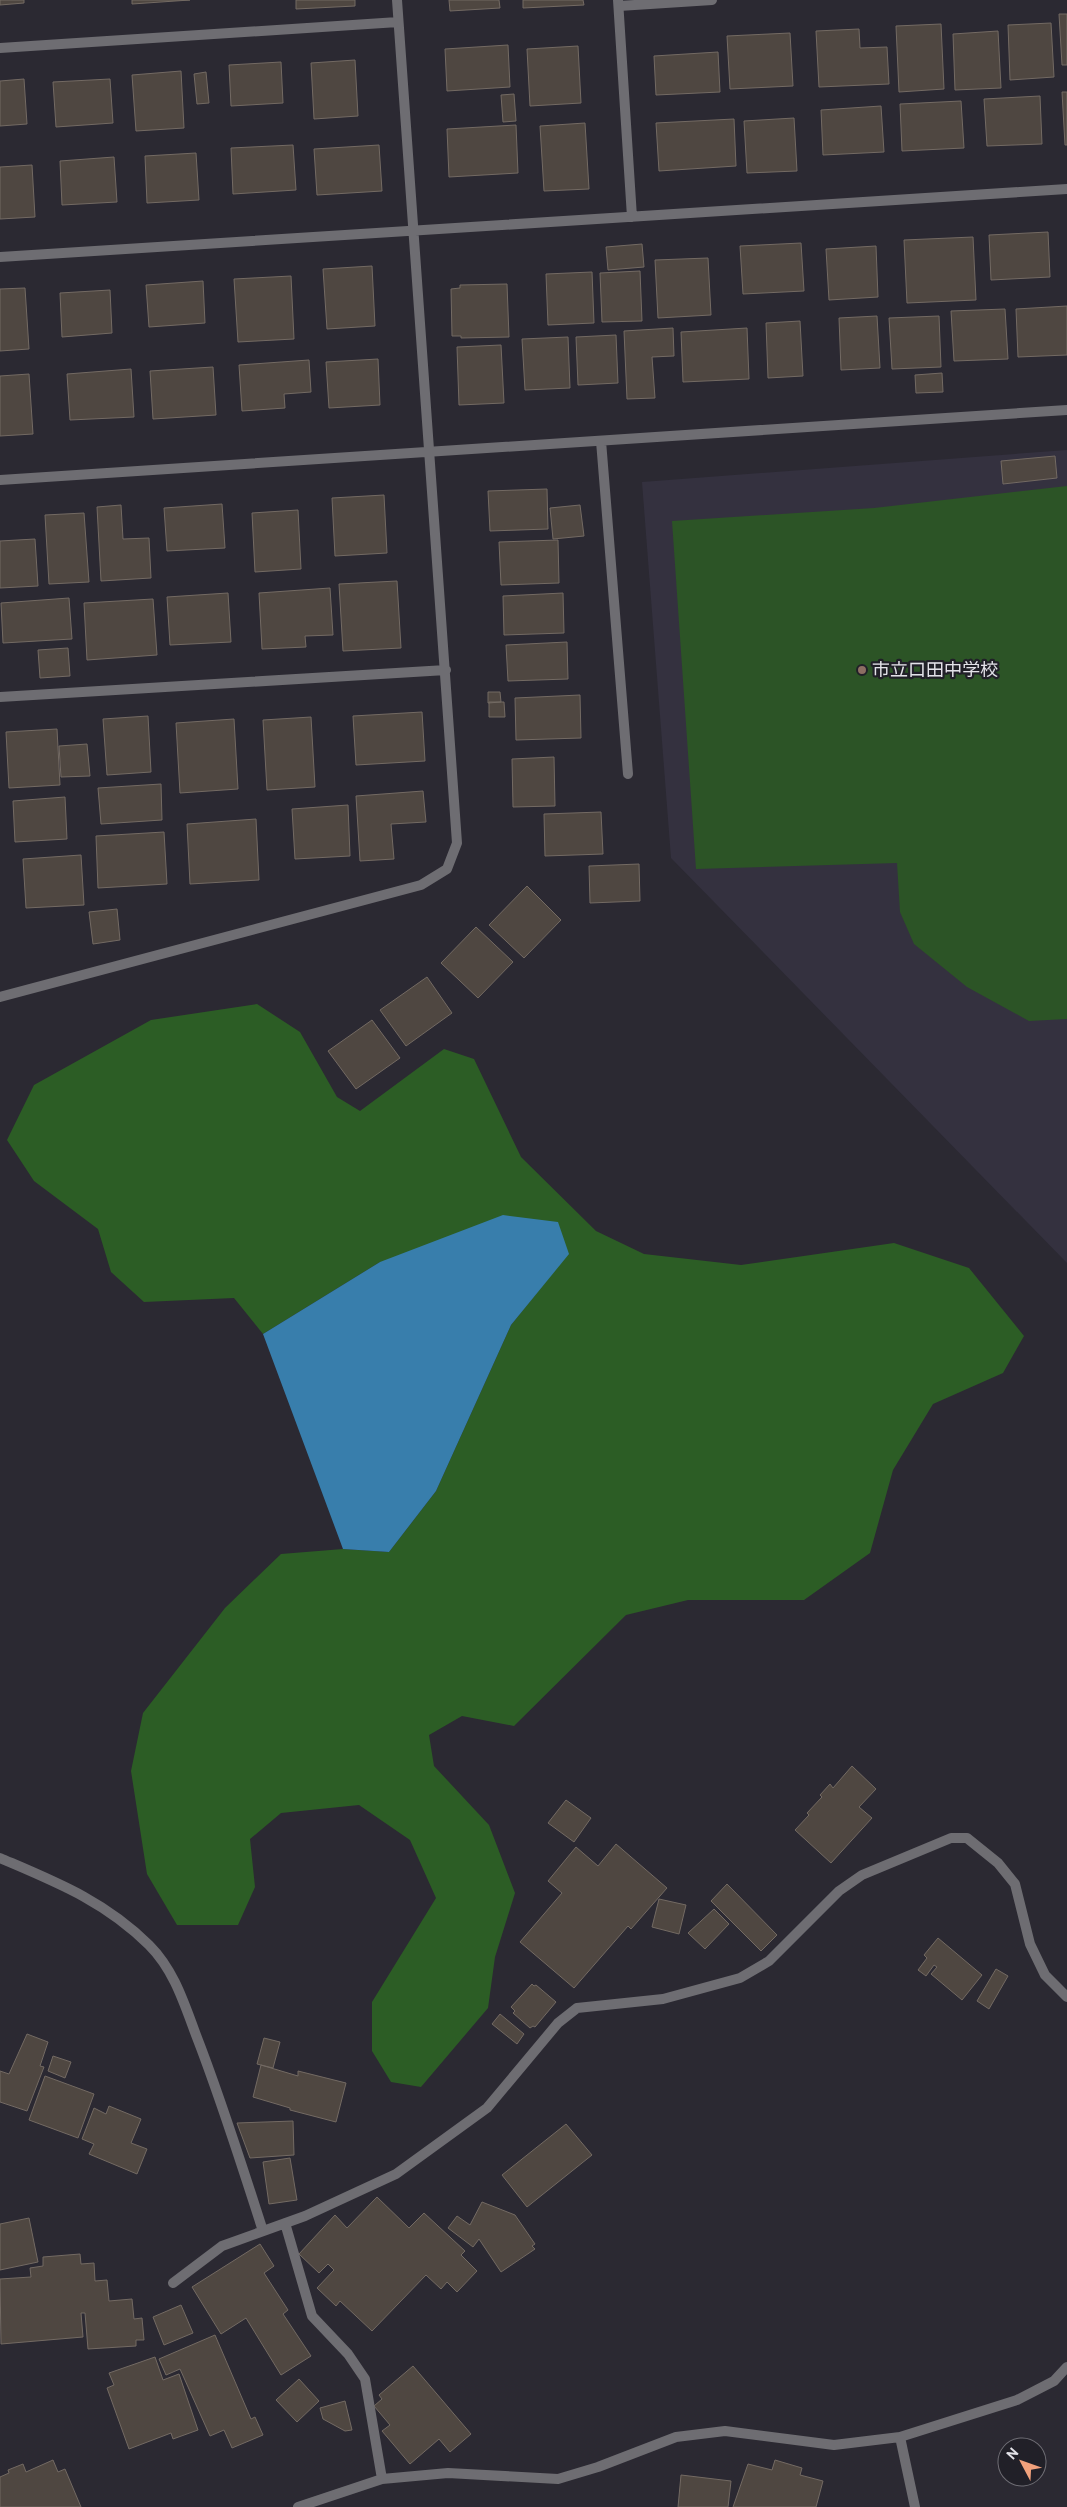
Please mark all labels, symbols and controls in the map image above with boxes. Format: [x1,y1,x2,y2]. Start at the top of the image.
place label: 市立口田中学校 [872,660,998,683]
marker: 市立口田中学校 [856,664,868,676]
north arrow [997,2437,1047,2487]
text: N [1004,2445,1023,2464]

